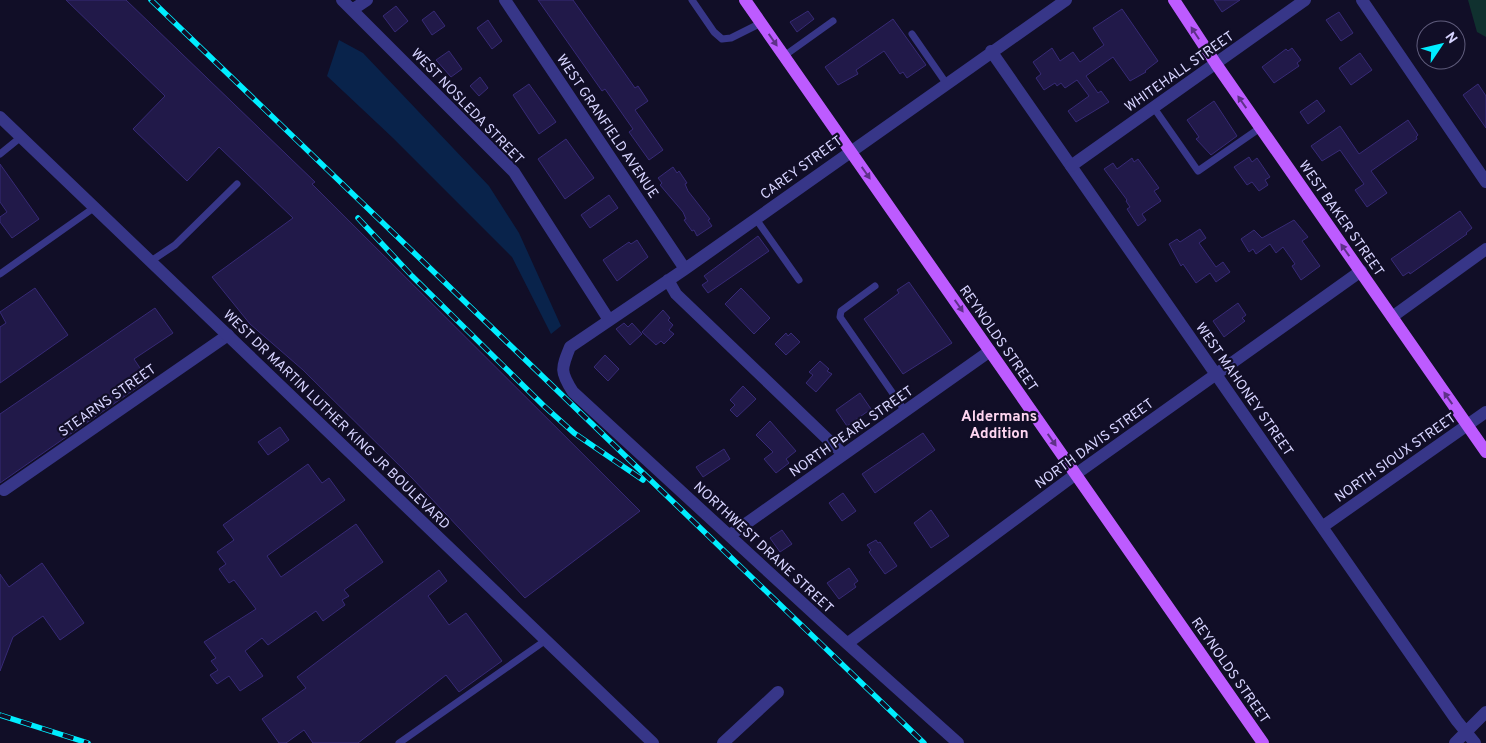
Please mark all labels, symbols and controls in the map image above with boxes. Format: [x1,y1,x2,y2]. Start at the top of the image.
north arrow [1416,20,1466,70]
one-way arrow [1190,26,1199,39]
street label: WHITEHALL STREET [1122,28,1238,116]
text: N [1441,29,1460,47]
one-way arrow [768,33,778,47]
street label: WEST NOSLEDA STREET [407,45,527,169]
street label: WEST GRANFIELD AVENUE [552,52,661,202]
one-way arrow [1237,95,1247,109]
street label: CAREY STREET [757,133,846,204]
street label: WEST BAKER STREET [1294,158,1387,280]
one-way arrow [861,166,871,180]
one-way arrow [1340,243,1350,257]
street label: REYNOLDS STREET [955,283,1041,395]
one-way arrow [954,300,964,313]
street label: WEST DR MARTIN LUTHER KING JR BOULEVARD [219,307,453,533]
street label: WEST MAHONEY STREET [1191,320,1296,460]
street label: STEARNS STREET [56,361,160,441]
street label: NORTH PEARL STREET [787,383,917,481]
one-way arrow [1443,391,1453,404]
street label: NORTH DAVIS STREET [1032,395,1158,493]
district label: Aldermans Addition [961,408,1037,444]
street label: NORTH SIOUX STREET [1332,410,1460,507]
one-way arrow [1047,433,1057,446]
street label: NORTHWEST DRANE STREET [689,479,837,617]
street label: REYNOLDS STREET [1187,615,1273,727]

